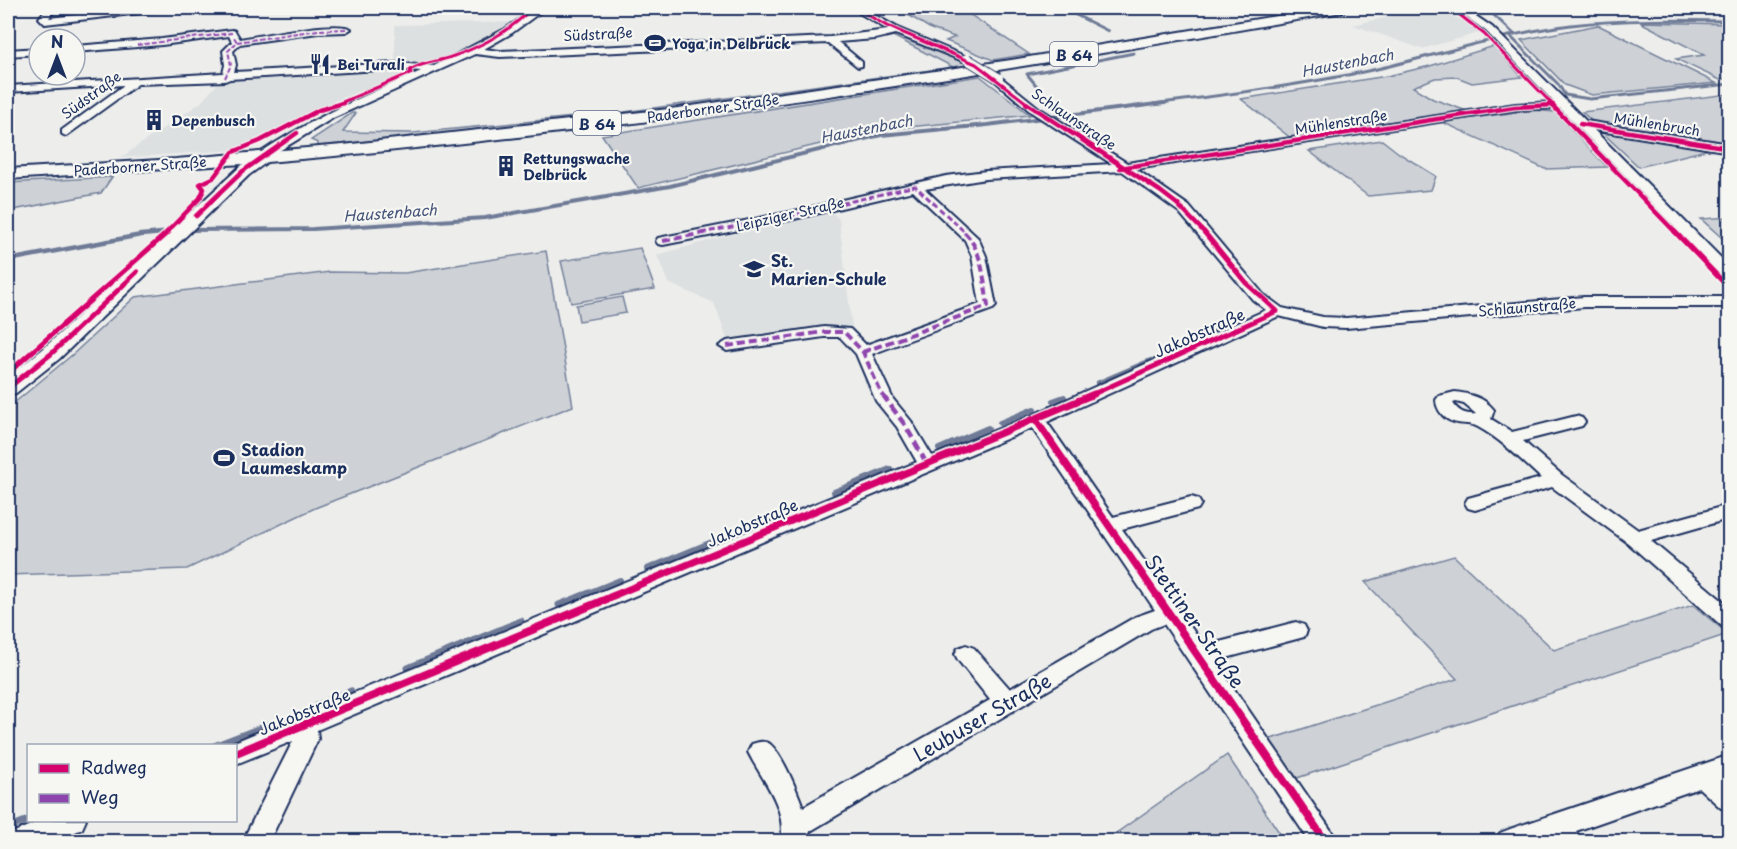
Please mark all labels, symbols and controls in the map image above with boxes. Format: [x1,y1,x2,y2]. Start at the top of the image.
street label: Südstraße [563,22,633,46]
north arrow [27,27,87,87]
text: N [51,29,63,53]
sports icon: Yoga in Delbrück [643,31,667,55]
place label: Yoga in Delbrück [672,33,791,54]
road number: B 64 [1050,42,1098,66]
water label: Haustenbach [1299,42,1395,82]
restaurant icon: Bei Turali [308,52,332,76]
place label: Bei Turali [337,54,405,75]
street label: Südstraße [57,66,125,124]
street label: Schlaunstraße [1027,83,1121,155]
street label: Paderborner Straße [646,88,780,128]
street label: Mühlenstraße [1293,104,1389,140]
street label: Mühlenbruch [1612,107,1702,141]
building icon: Depenbusch [142,108,166,132]
water label: Haustenbach [818,108,914,148]
place label: Depenbusch [171,110,255,131]
road number: B 64 [573,111,621,135]
place label: Rettungswache Delbrück [523,148,630,185]
street label: Paderborner Straße [73,151,207,181]
building icon: Rettungswache Delbrück [494,154,518,178]
street label: Leipziger Straße [734,191,846,237]
water label: Haustenbach [343,197,438,227]
place label: St. Marien-Schule [771,248,887,290]
school or university icon: St. Marien-Schule [742,257,766,281]
street label: Schlaunstraße [1477,292,1577,322]
street label: Jakobstraße [1150,301,1248,363]
place label: Stadion Laumeskamp [241,437,347,479]
sports icon: Stadion Laumeskamp [212,446,236,470]
street label: Jakobstraße [703,492,801,552]
street label: Stettiner Straße [1137,548,1253,694]
street label: Leubuser Straße [907,665,1057,769]
street label: Jakobstraße [255,682,353,740]
legend [27,744,237,822]
text: Radweg [81,753,147,780]
text: Weg [81,783,119,810]

